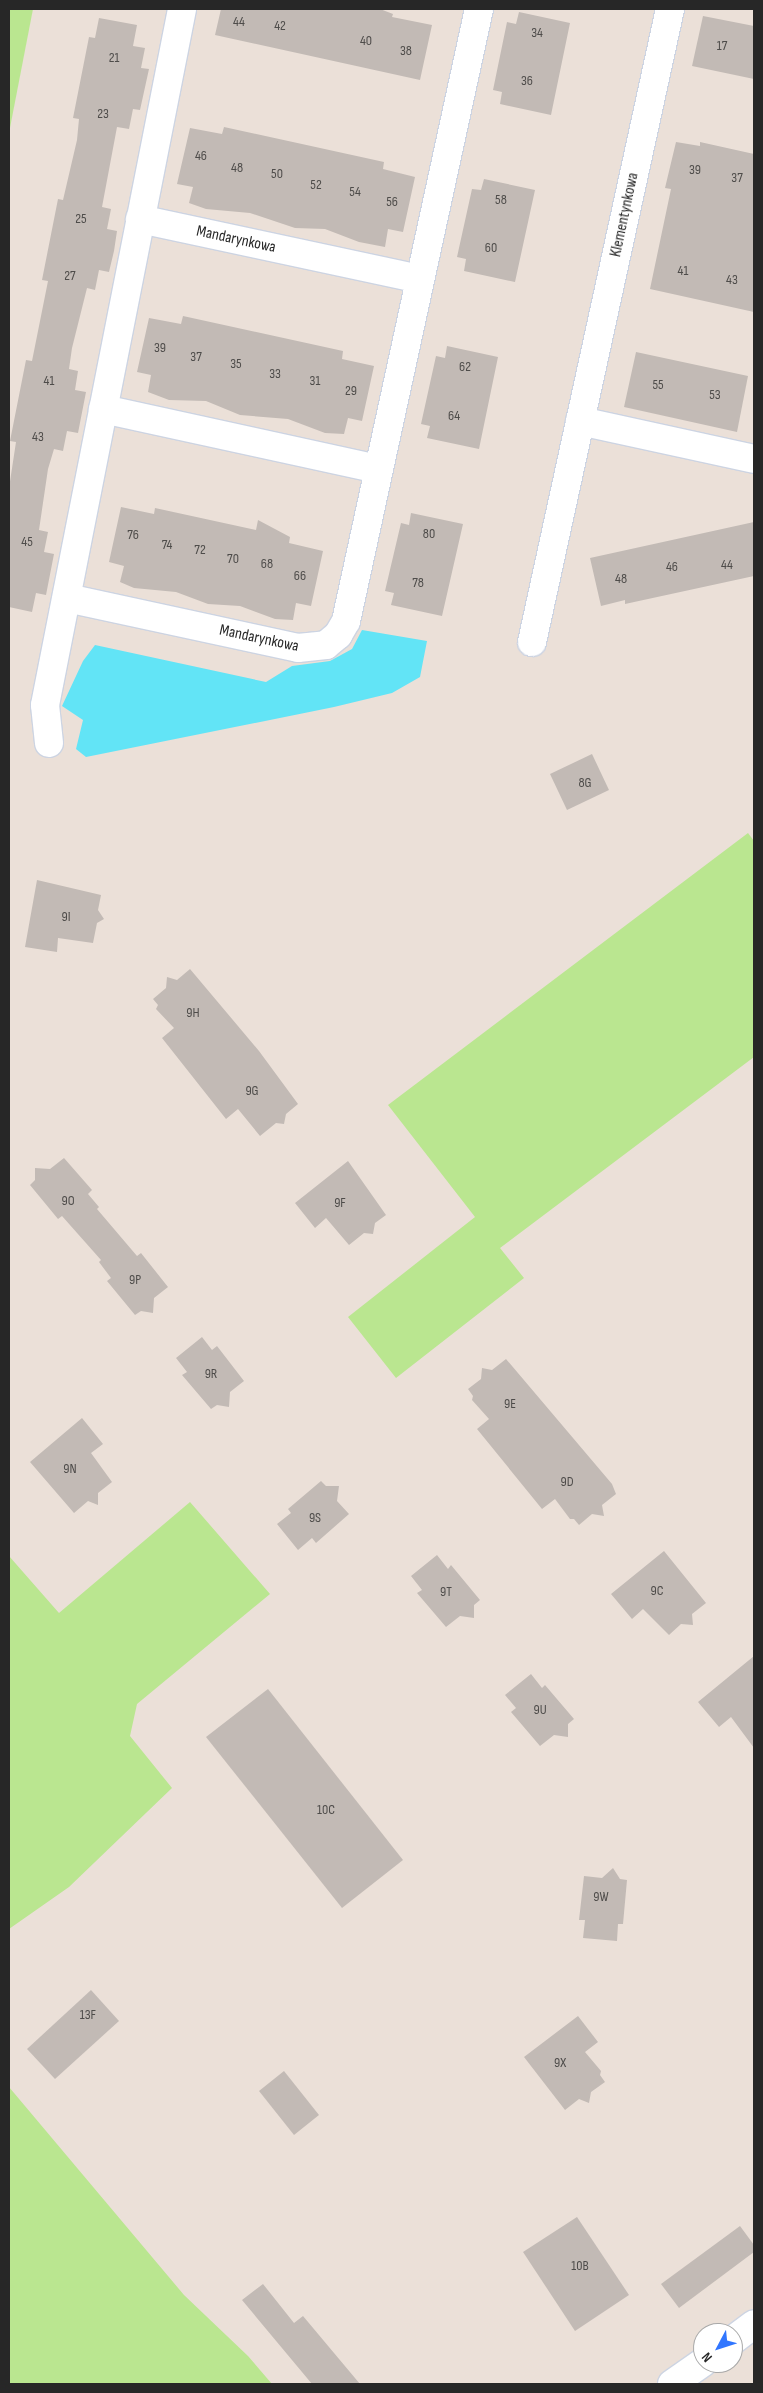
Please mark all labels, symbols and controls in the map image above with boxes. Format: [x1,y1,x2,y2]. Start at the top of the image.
house number: 44 [233,14,245,30]
house number: 42 [274,18,286,34]
house number: 34 [531,25,543,41]
house number: 40 [360,33,372,49]
house number: 17 [717,38,727,54]
house number: 38 [400,43,412,59]
house number: 21 [109,50,119,66]
house number: 36 [521,73,533,89]
house number: 23 [97,106,109,122]
house number: 46 [195,148,207,164]
house number: 48 [231,160,243,176]
house number: 39 [689,162,701,178]
house number: 50 [271,166,283,182]
house number: 37 [731,170,743,186]
street label: Klementynkowa [607,171,643,259]
house number: 52 [310,177,322,193]
house number: 54 [349,184,361,200]
house number: 58 [495,192,507,208]
house number: 56 [386,194,398,210]
house number: 25 [75,211,87,227]
street label: Mandarynkowa [195,222,277,258]
house number: 60 [485,240,497,256]
house number: 41 [678,263,688,279]
house number: 27 [64,268,76,284]
house number: 43 [726,272,738,288]
house number: 39 [154,340,166,356]
house number: 37 [190,349,202,365]
house number: 35 [230,356,242,372]
house number: 62 [459,359,471,375]
house number: 33 [269,366,281,382]
house number: 41 [44,373,54,389]
house number: 31 [310,373,320,389]
house number: 55 [652,377,664,393]
house number: 29 [345,383,357,399]
house number: 53 [709,387,721,403]
house number: 64 [448,408,460,424]
house number: 43 [32,429,44,445]
house number: 80 [423,526,435,542]
house number: 76 [127,527,139,543]
house number: 45 [21,534,33,550]
house number: 74 [162,537,172,553]
house number: 72 [194,542,206,558]
house number: 70 [227,551,239,567]
house number: 68 [261,556,273,572]
house number: 44 [721,557,733,573]
house number: 46 [666,559,678,575]
house number: 66 [294,568,306,584]
house number: 48 [615,571,627,587]
house number: 78 [412,575,424,591]
street label: Mandarynkowa [218,621,300,657]
house number: 8G [578,775,592,791]
house number: 9I [61,909,71,925]
house number: 9H [186,1005,200,1021]
house number: 9G [245,1083,259,1099]
house number: 9O [61,1193,75,1209]
house number: 9F [334,1195,346,1211]
house number: 9P [129,1272,141,1288]
house number: 9R [205,1366,217,1382]
house number: 9E [504,1396,516,1412]
house number: 9N [63,1461,77,1477]
house number: 9D [560,1474,574,1490]
house number: 9S [309,1510,321,1526]
house number: 9C [651,1583,663,1599]
house number: 9T [440,1584,452,1600]
house number: 9U [533,1702,547,1718]
house number: 10C [317,1802,335,1818]
house number: 9W [593,1889,609,1905]
house number: 13F [80,2007,96,2023]
house number: 9X [554,2055,566,2071]
house number: 10B [571,2258,589,2274]
north arrow [693,2323,743,2373]
text: N [698,2349,716,2366]

